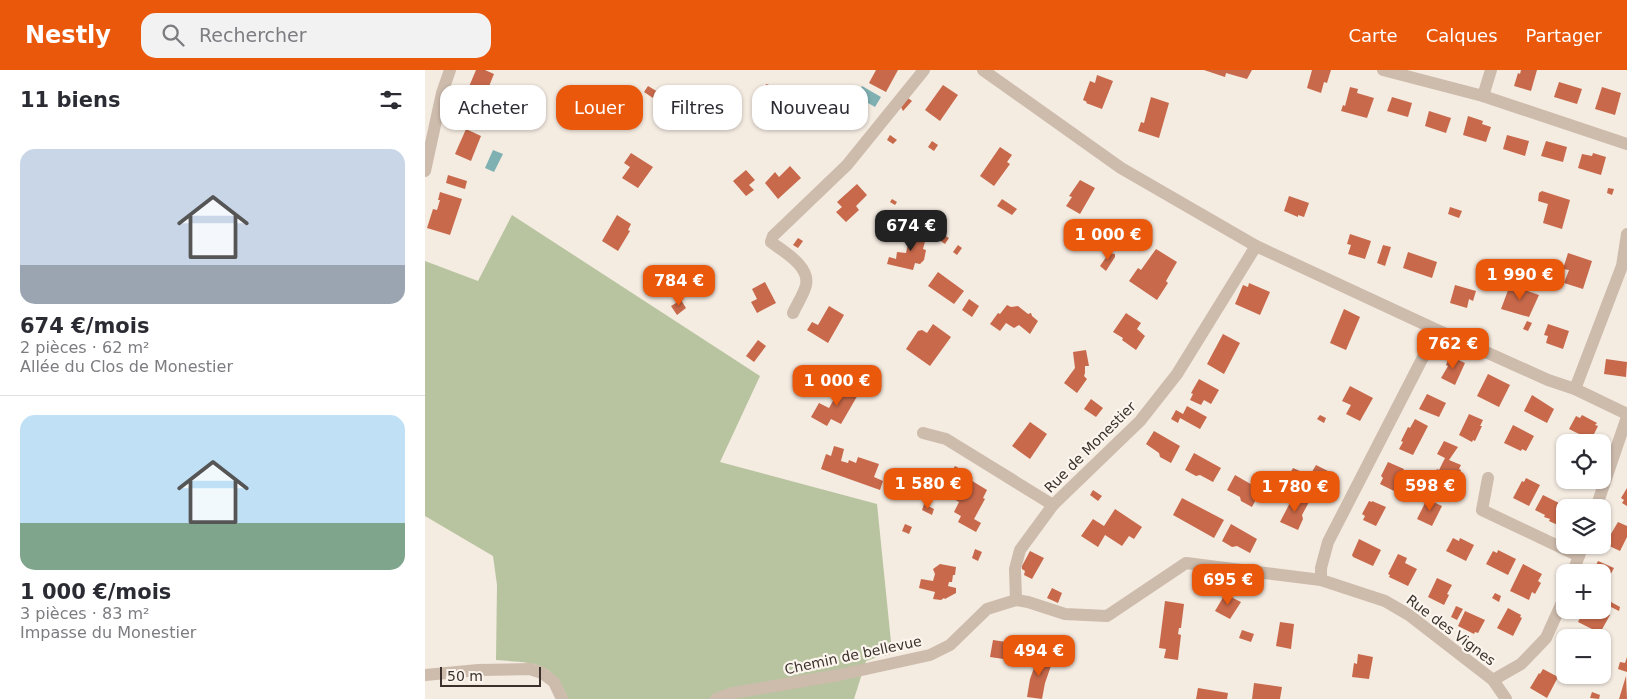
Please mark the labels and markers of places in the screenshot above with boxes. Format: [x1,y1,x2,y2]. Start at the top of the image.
pin: 674 € [876,210,946,252]
pin: 1 000 € [1062,218,1154,261]
pin: 1 990 € [1474,258,1566,301]
pin: 784 € [644,264,714,307]
pin: 762 € [1418,328,1488,370]
pin: 1 000 € [791,364,883,407]
pin: 1 580 € [882,468,974,510]
pin: 1 780 € [1249,470,1341,513]
pin: 598 € [1395,470,1465,512]
pin: 695 € [1193,564,1263,606]
pin: 494 € [1004,634,1074,677]

